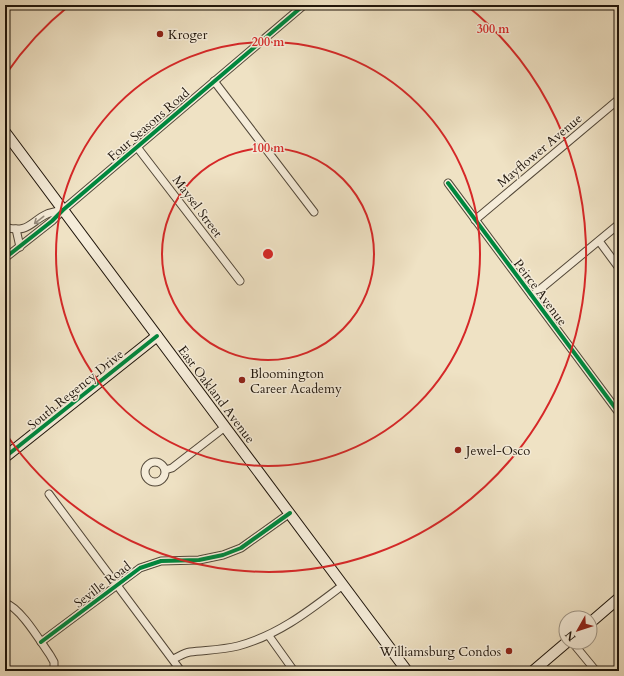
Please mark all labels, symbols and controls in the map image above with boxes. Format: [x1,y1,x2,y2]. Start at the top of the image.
text: 300 m [477,21,510,37]
place label: Kroger [168,26,208,44]
marker: Kroger [155,29,165,39]
text: 200 m [252,34,285,50]
street label: Four Seasons Road [104,84,193,165]
street label: Mayflower Avenue [493,110,586,192]
text: 100 m [252,140,285,156]
street label: Maysel Street [168,172,226,241]
one-way arrow [34,215,45,224]
centre of rings [261,247,275,261]
street label: Peirce Avenue [509,255,571,330]
street label: East Oakland Avenue [173,342,259,447]
street label: South Regency Drive [24,345,127,434]
place label: Bloomington Career Academy [250,365,342,398]
marker: Bloomington Career Academy [237,375,247,385]
place label: Jewel-Osco [464,442,530,460]
marker: Jewel-Osco [453,445,463,455]
street label: Seville Road [70,557,135,612]
north arrow [558,610,598,650]
text: N [561,627,579,644]
place label: Williamsburg Condos [378,643,501,661]
marker: Williamsburg Condos [504,646,514,656]

